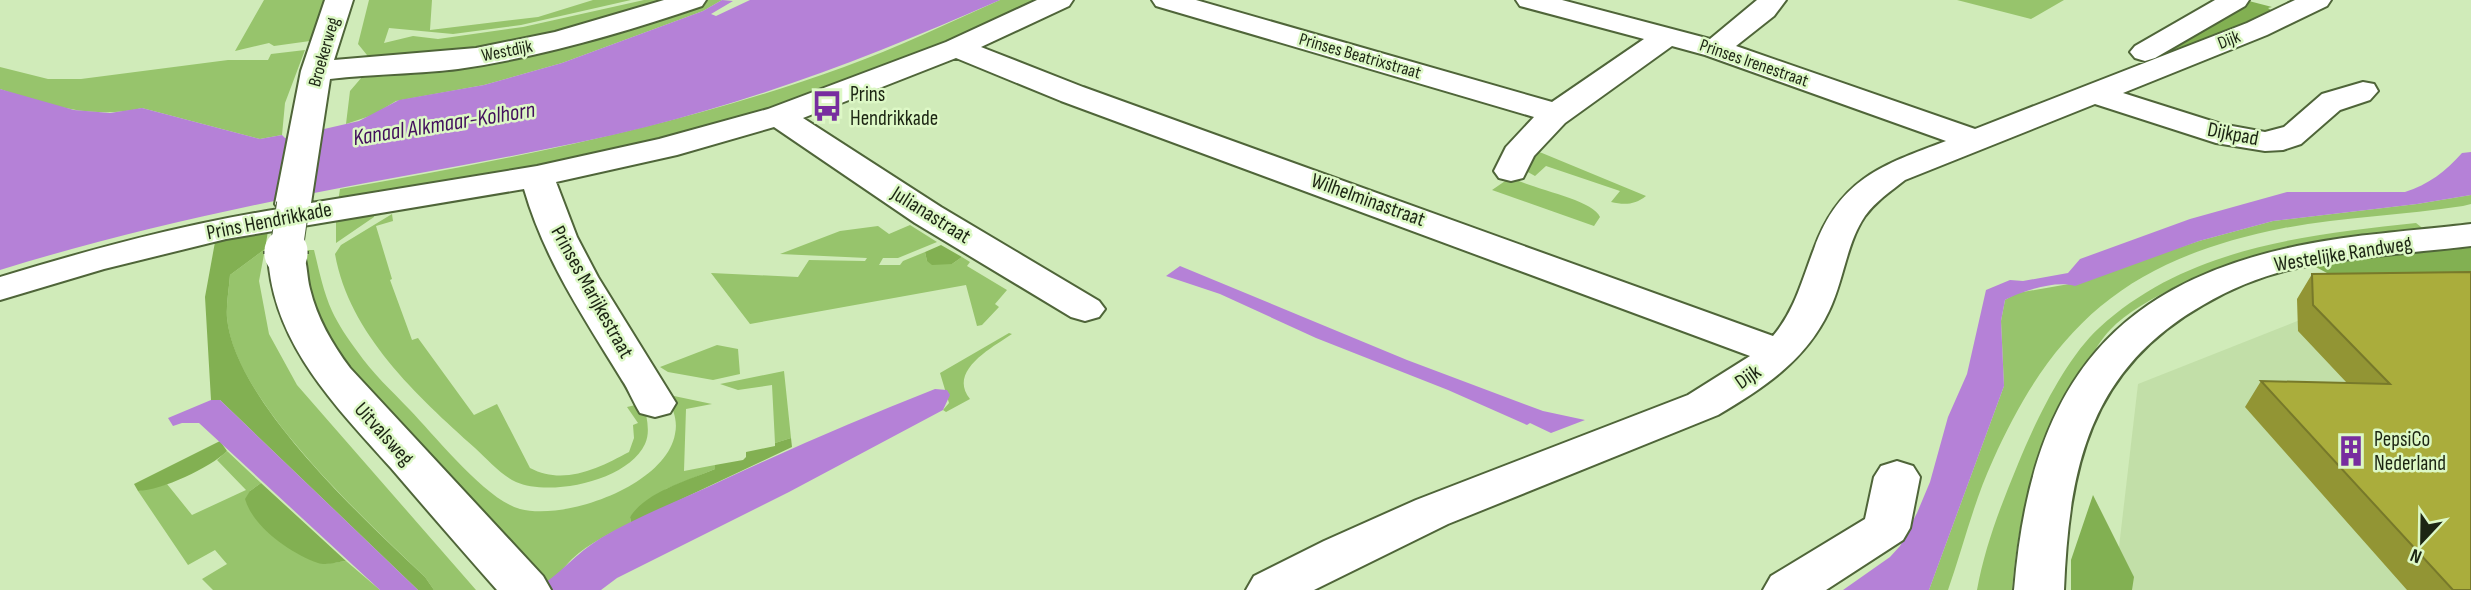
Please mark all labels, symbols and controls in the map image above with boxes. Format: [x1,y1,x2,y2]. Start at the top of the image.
street label: Broekerweg [304,15,344,89]
street label: Dijk [2215,26,2243,54]
street label: Prinses Beatrixstraat [1297,29,1424,84]
street label: Prinses Irenestraat [1697,35,1812,92]
street label: Westdijk [480,36,534,66]
place label: Prins Hendrikkade [850,82,938,131]
bus stop icon: Prins Hendrikkade [810,89,844,123]
water label: Kanaal Alkmaar-Kolhorn [351,96,537,152]
street label: Dijkpad [2205,117,2261,151]
street label: Wilhelminastraat [1308,168,1428,232]
street label: Julianastraat [886,180,975,249]
street label: Prins Hendrikkade [204,197,334,245]
street label: Prinses Marijkestraat [545,222,639,362]
street label: Westelijke Randweg [2272,231,2414,277]
street label: Dijk [1730,359,1766,395]
street label: Uitvalsweg [349,397,419,471]
place label: PepsiCo Nederland [2374,427,2446,476]
building icon: PepsiCo Nederland [2334,434,2368,468]
north arrow [2387,506,2457,576]
text: N [2407,543,2425,568]

